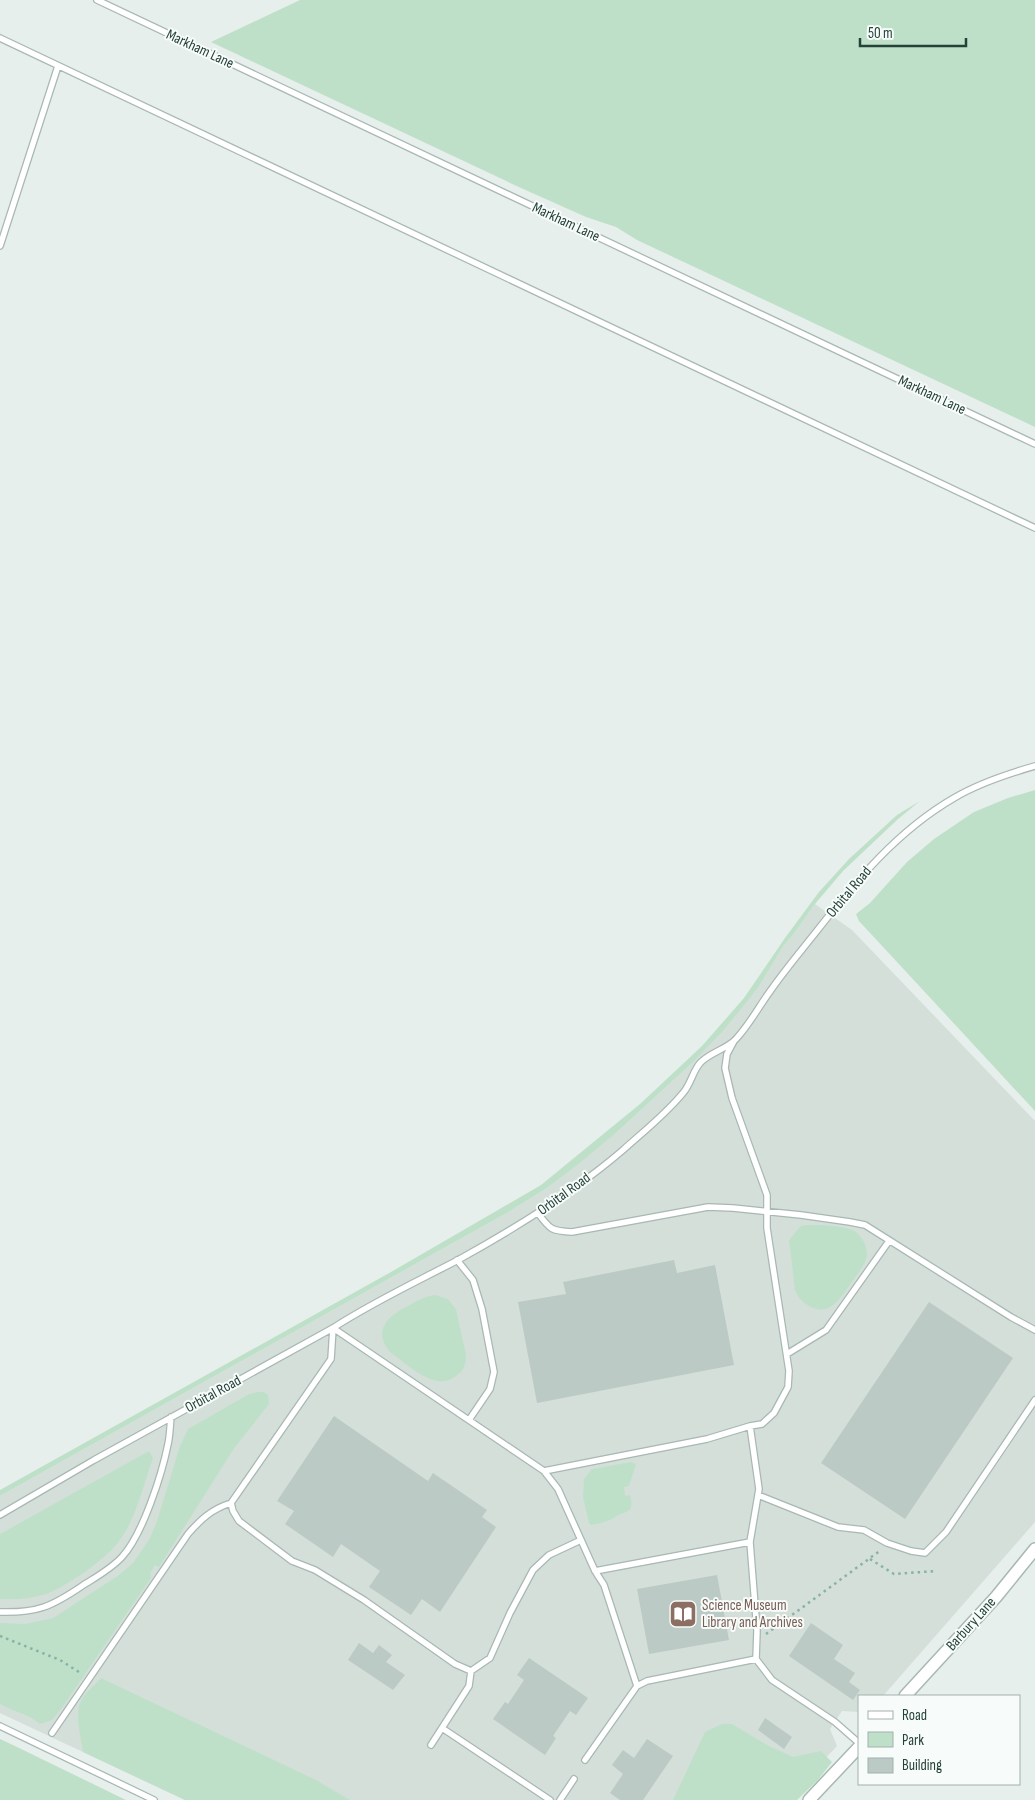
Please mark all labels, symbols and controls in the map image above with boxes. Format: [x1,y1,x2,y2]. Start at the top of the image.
scale bar [860,15,966,47]
text: 50 m [868,24,893,43]
street label: Markham Lane [163,25,237,73]
street label: Markham Lane [529,198,603,246]
street label: Markham Lane [895,371,969,419]
street label: Orbital Road [822,862,876,922]
street label: Orbital Road [534,1168,594,1220]
street label: Orbital Road [182,1371,244,1417]
street label: Barbury Lane [942,1593,1000,1655]
place label: Science Museum Library and Archives [702,1596,803,1632]
library icon: Science Museum Library and Archives [668,1599,698,1629]
legend [858,1695,1020,1785]
text: Road [902,1706,927,1725]
text: Park [902,1731,924,1750]
text: Building [902,1756,942,1775]

